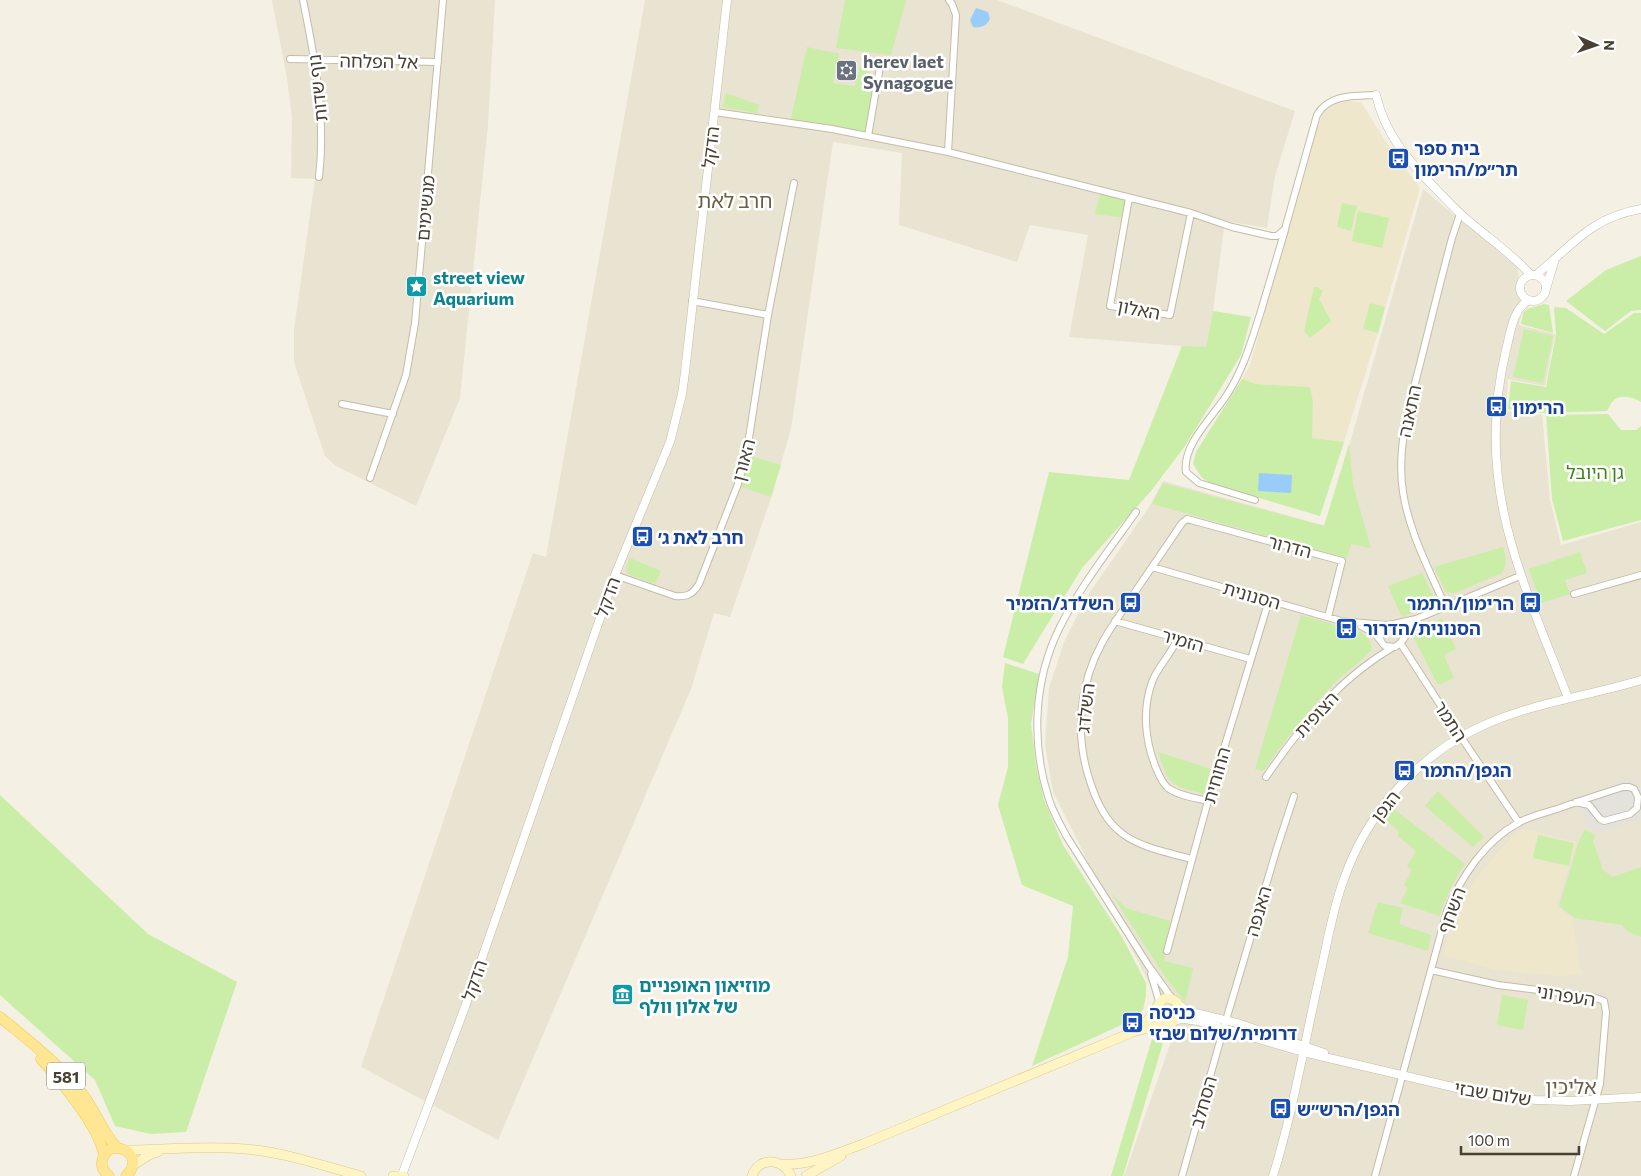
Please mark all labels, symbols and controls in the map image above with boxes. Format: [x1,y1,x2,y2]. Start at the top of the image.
north arrow [1571,20,1621,70]
text: N [1601,40,1618,51]
street label: אל הפלחה [339,49,419,73]
place label: herev laet Synagogue [863,50,953,93]
street label: נוף שדות [303,53,331,123]
synagogue icon: herev laet Synagogue [835,59,859,83]
street label: הדקל [697,125,723,169]
place label: בית ספר תר״מ/הרימון [1414,137,1518,180]
bus stop icon: בית ספר תר״מ/הרימון [1386,146,1410,170]
street label: מגשימים [411,174,439,242]
district label: חרב לאת [698,188,772,212]
place label: street view Aquarium [433,266,525,309]
place icon: street view Aquarium [405,275,429,299]
street label: האלון [1116,294,1162,324]
street label: התאנה [1393,383,1425,439]
bus stop icon: הרימון [1484,395,1508,419]
place label: הרימון [1512,396,1564,418]
street label: האורן [727,436,759,484]
park label: גן היובל [1566,461,1624,483]
bus stop icon: חרב לאת ג׳ [630,525,654,549]
place label: חרב לאת ג׳ [658,526,744,548]
street label: הדרור [1266,530,1314,562]
street label: הדקל [590,574,624,620]
street label: הסנונית [1221,576,1283,614]
bus stop icon: השלדג/הזמיר [1118,591,1142,615]
bus stop icon: הרימון/התמר [1518,591,1542,615]
place label: השלדג/הזמיר [1006,592,1114,614]
place label: הרימון/התמר [1407,592,1514,614]
bus stop icon: הסנונית/הדרור [1335,616,1359,640]
place label: הסנונית/הדרור [1363,617,1481,639]
street label: הזמיר [1159,623,1207,657]
street label: השלדג [1071,682,1099,734]
street label: הצופית [1289,687,1343,741]
street label: התמר [1430,696,1472,746]
street label: החוחית [1197,744,1235,806]
bus stop icon: הגפן/התמר [1392,758,1416,782]
place label: הגפן/התמר [1420,759,1512,781]
street label: הגפן [1366,786,1404,826]
street label: האנפה [1240,883,1276,939]
street label: השחף [1432,884,1470,936]
street label: הדקל [457,957,491,1003]
place label: מוזיאון האופניים של אלון וולף [639,974,771,1017]
street label: העפרוני [1535,979,1597,1011]
museum icon: מוזיאון האופניים של אלון וולף [611,983,635,1007]
place label: כניסה דרומית/שלום שבזי [1149,1001,1297,1044]
bus stop icon: כניסה דרומית/שלום שבזי [1121,1010,1145,1034]
road number: 581 [47,1062,85,1090]
street label: הסחלב [1185,1073,1221,1131]
district label: אליכין [1545,1074,1597,1098]
street label: שלום שבזי [1453,1076,1533,1110]
bus stop icon: הגפן/הרש״ש [1269,1097,1293,1121]
place label: הגפן/הרש״ש [1297,1098,1400,1120]
scale bar [1461,1124,1578,1156]
text: 100 m [1468,1131,1510,1149]

